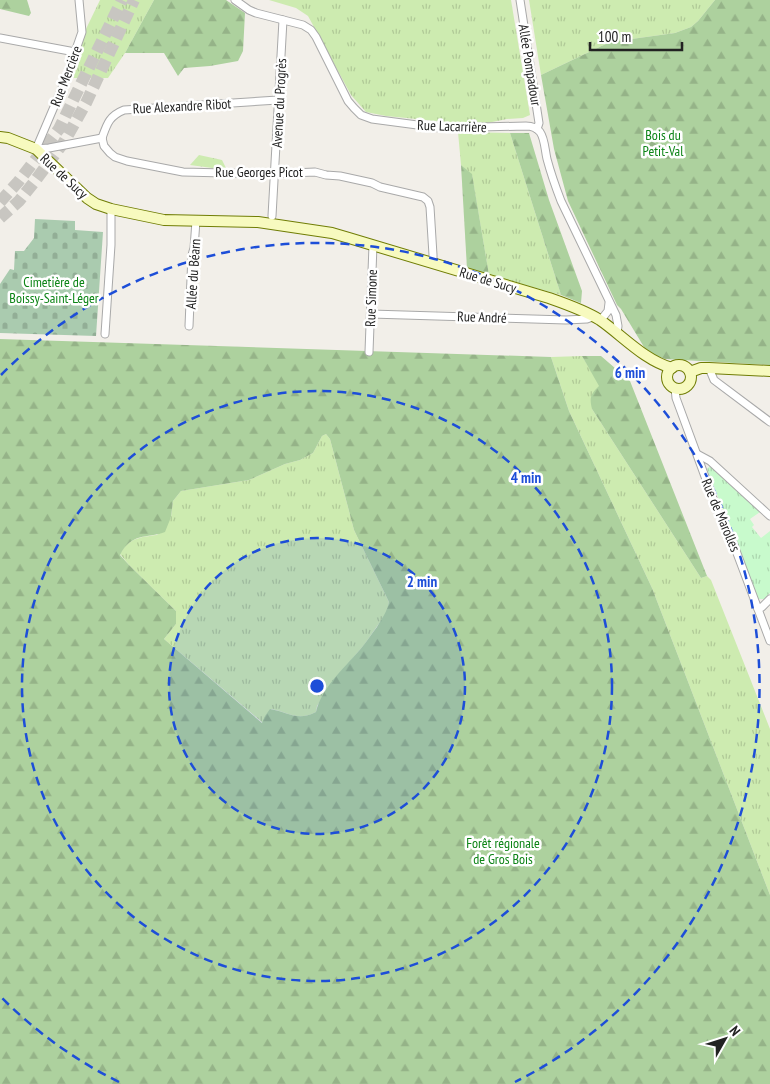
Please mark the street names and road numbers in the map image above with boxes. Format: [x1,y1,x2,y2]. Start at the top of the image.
street label: Allée Pompadour [515,23,545,107]
street label: Rue Mercière [46,43,86,109]
street label: Avenue du Progrès [268,57,290,148]
street label: Rue Alexandre Ribot [132,94,232,118]
street label: Rue Lacarrière [417,116,487,136]
street label: Rue de Sucy [36,149,92,203]
street label: Rue Georges Picot [215,163,303,181]
street label: Allée du Béarn [182,238,204,310]
street label: Rue de Sucy [457,263,519,297]
street label: Rue Simone [361,269,381,327]
street label: Rue André [457,307,507,327]
street label: Rue de Marolles [698,476,745,555]

